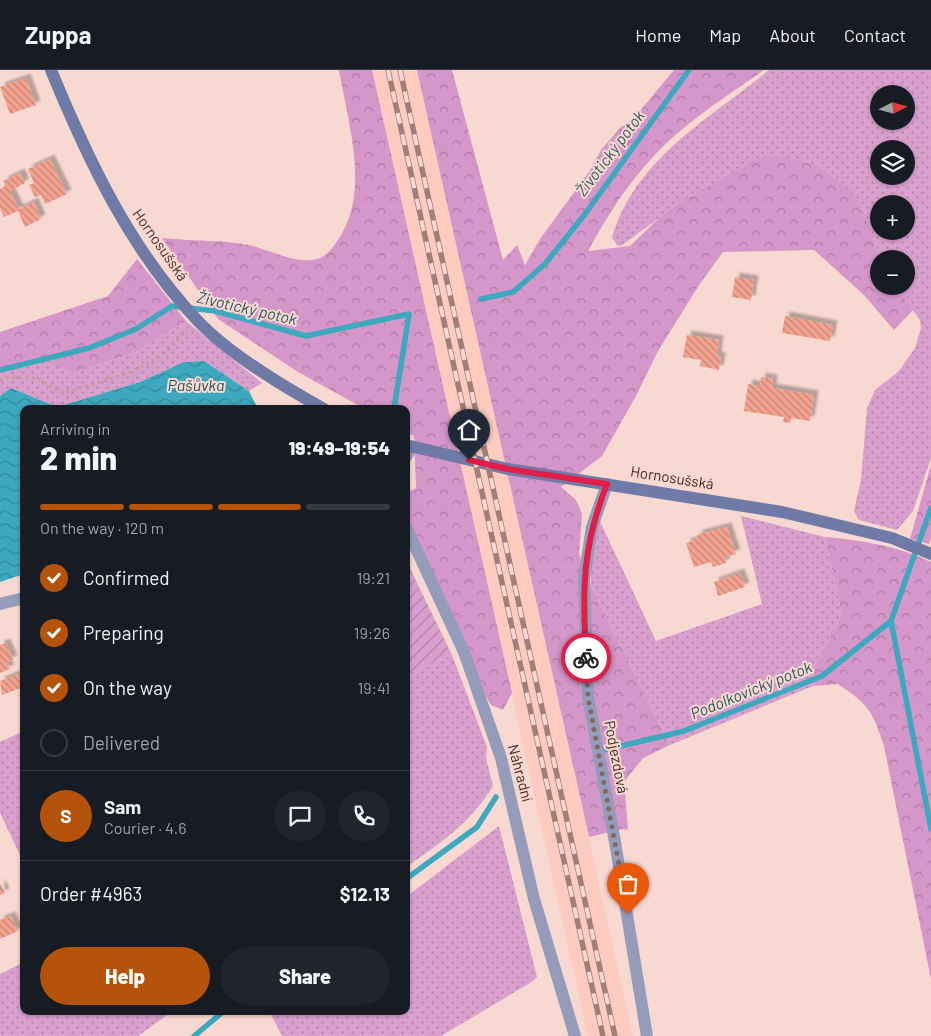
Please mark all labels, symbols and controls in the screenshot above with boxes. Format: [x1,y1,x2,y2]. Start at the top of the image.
text: Zuppa [25,20,91,49]
text: Home [635,24,681,46]
text: Map [709,24,741,46]
text: About [769,24,816,46]
text: Contact [844,24,906,46]
north arrow [870,85,915,130]
map controls [870,85,915,295]
water label: Životický potok [571,106,648,199]
button: layers [870,140,915,185]
button: + [870,195,915,240]
street label: Hornosušská [129,205,192,284]
button: − [870,250,915,295]
water label: Životický potok [195,287,299,328]
water label: Pašůvka [168,375,224,394]
pin [448,409,490,460]
icon: home [455,416,483,444]
text: Arriving in [40,419,110,438]
text: 19:49–19:54 [289,436,390,459]
text: 2 min [40,438,117,476]
street label: Hornosušská [629,462,715,492]
text: On the way · 120 m [40,518,164,537]
icon: check [40,564,68,592]
text: Confirmed [83,566,170,589]
text: 19:21 [357,568,390,587]
icon: check [40,619,68,647]
text: Preparing [83,621,164,644]
text: 19:26 [354,623,390,642]
courier [561,633,611,683]
icon: bike [572,644,600,672]
water label: Podolkovický potok [687,656,815,723]
icon: check [40,674,68,702]
text: On the way [83,676,172,699]
text: 19:41 [358,678,390,697]
street label: Podjezdová [601,719,633,795]
text: Delivered [83,731,160,754]
street label: Náhradní [505,742,537,803]
button: chat [274,790,326,842]
button: phone [338,790,390,842]
text: Sam [104,795,141,818]
text: S [60,804,72,827]
text: Courier · 4.6 [104,818,187,837]
pin [607,863,649,914]
icon: bag [614,870,642,898]
text: Order #4963 [40,882,142,905]
text: $12.13 [340,882,390,905]
button: Help [40,947,210,1005]
button: Share [220,947,390,1005]

